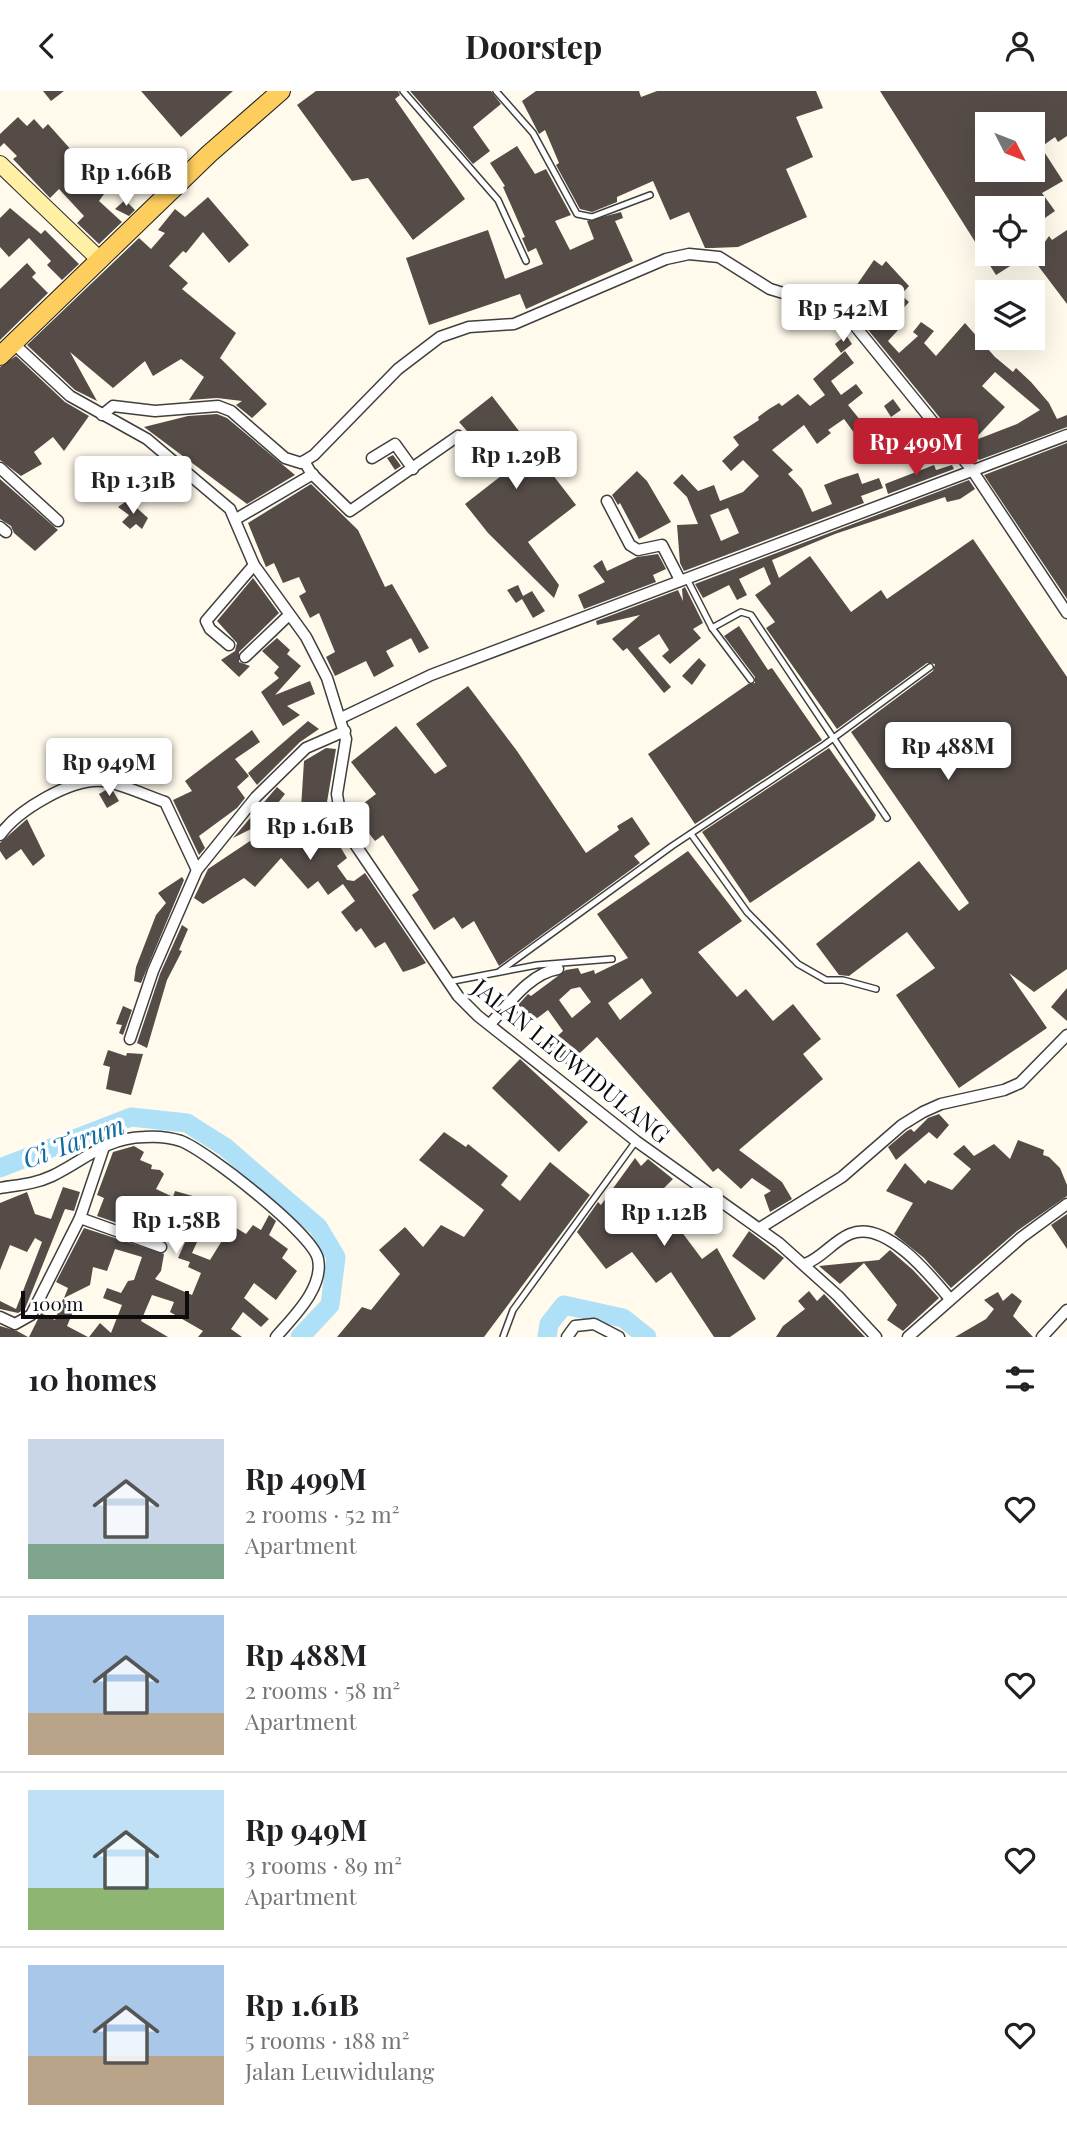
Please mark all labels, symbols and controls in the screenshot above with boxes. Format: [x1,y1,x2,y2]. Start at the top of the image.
text: Doorstep [465,24,602,67]
icon: back [28,27,66,65]
icon: person [1001,27,1039,65]
north arrow [975,112,1045,182]
map controls [975,112,1045,350]
pin: Rp 1.66B [54,149,198,208]
text: Rp 1.66B [80,155,172,186]
button: locate [975,196,1045,266]
button: layers [975,280,1045,350]
pin: Rp 542M [778,285,908,344]
text: Rp 542M [797,291,889,322]
pin: Rp 499M [851,419,981,478]
text: Rp 499M [869,425,963,456]
pin: Rp 1.29B [444,431,588,491]
text: Rp 1.29B [471,438,561,469]
pin: Rp 1.31B [61,457,205,516]
text: Rp 1.31B [91,463,175,494]
pin: Rp 488M [883,723,1013,782]
text: Rp 488M [901,729,995,760]
pin: Rp 949M [44,739,174,798]
text: Rp 949M [62,745,156,776]
pin: Rp 1.61B [238,803,382,862]
text: Rp 1.61B [266,809,354,840]
street label: JALAN LEUWIDULANG [466,970,677,1150]
water label: Ci Tarum [17,1106,129,1176]
pin: Rp 1.12B [592,1189,736,1248]
text: Rp 1.12B [621,1195,707,1226]
pin: Rp 1.58B [104,1197,248,1256]
text: Rp 1.58B [132,1203,220,1234]
scale bar [21,1288,189,1320]
text: 100 m [32,1290,83,1316]
text: 10 homes [28,1359,157,1399]
icon: filters [1001,1360,1039,1398]
text: Rp 499M [245,1458,367,1498]
icon: home [84,1467,168,1551]
icon: heart [1001,1490,1039,1528]
text: 2 rooms · 52 m² [245,1498,399,1529]
text: Apartment [245,1529,357,1560]
text: Rp 488M [245,1634,367,1674]
icon: home [84,1643,168,1727]
icon: heart [1001,1666,1039,1704]
text: 2 rooms · 58 m² [245,1674,400,1705]
text: Apartment [245,1705,357,1736]
text: Rp 949M [245,1809,368,1849]
icon: home [84,1818,168,1902]
icon: heart [1001,1841,1039,1879]
text: 3 rooms · 89 m² [245,1849,402,1880]
text: Apartment [245,1880,357,1911]
text: Rp 1.61B [245,1984,359,2024]
icon: home [84,1993,168,2077]
icon: heart [1001,2016,1039,2054]
text: 5 rooms · 188 m² [245,2024,410,2055]
text: Jalan Leuwidulang [245,2055,434,2086]

